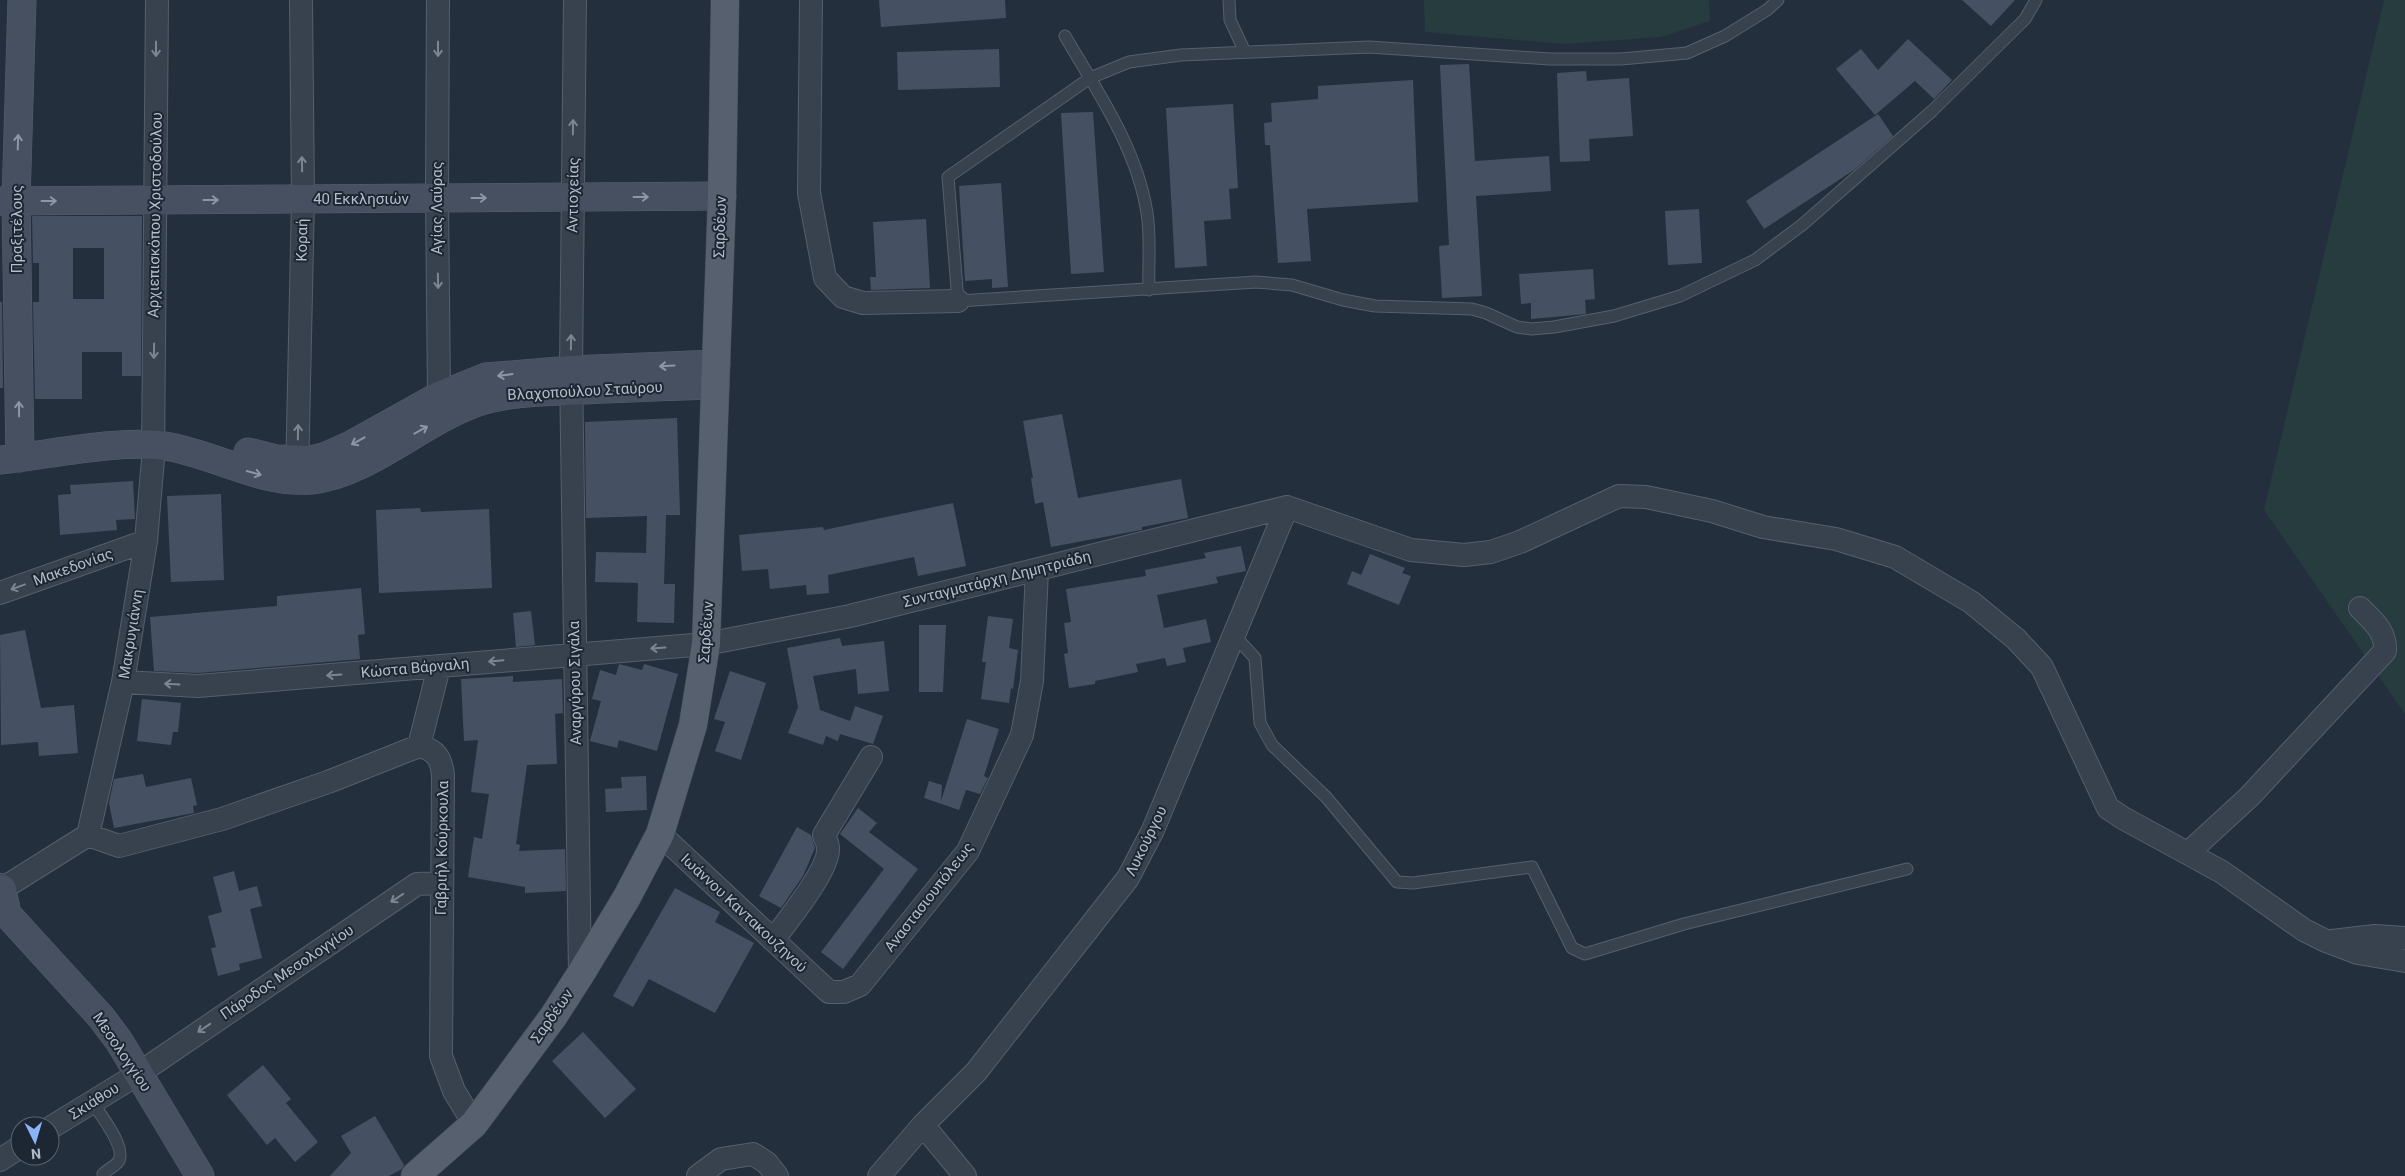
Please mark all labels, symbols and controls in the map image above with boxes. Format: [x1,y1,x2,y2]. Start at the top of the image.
one-way arrow [151,40,161,56]
one-way arrow [433,40,443,56]
street label: Αρχιεπισκόπου Χριστοδούλου [144,112,166,318]
one-way arrow [568,119,578,136]
one-way arrow [13,134,23,150]
one-way arrow [297,156,307,172]
street label: Αντιοχείας [563,157,583,233]
street label: Αγίας Λαύρας [428,161,446,255]
street label: Πραξιτέλους [8,185,26,273]
street label: 40 Εκκλησιών [313,190,409,208]
one-way arrow [632,192,649,202]
one-way arrow [470,193,486,203]
one-way arrow [202,195,219,205]
one-way arrow [40,196,56,206]
street label: Σαρδέων [710,196,730,258]
street label: Κοραή [293,218,311,262]
one-way arrow [433,272,443,289]
one-way arrow [566,334,576,350]
one-way arrow [149,342,159,359]
one-way arrow [659,361,676,371]
one-way arrow [497,370,513,380]
street label: Βλαχοπούλου Σταύρου [507,378,663,404]
one-way arrow [14,402,24,418]
one-way arrow [293,424,303,440]
one-way arrow [413,425,428,434]
one-way arrow [350,436,365,446]
one-way arrow [245,469,261,478]
street label: Μακεδονίας [31,544,115,590]
street label: Συνταγματάρχη Δημητριάδη [901,547,1093,611]
one-way arrow [10,583,26,592]
street label: Μακρυγιάννη [115,588,147,680]
street label: Σαρδέων [695,601,717,663]
street label: Αναργύρου Σιγάλα [565,620,585,745]
one-way arrow [650,643,666,652]
street label: Κώστα Βάρναλη [360,654,470,682]
one-way arrow [488,656,504,666]
one-way arrow [326,670,342,680]
one-way arrow [164,680,180,689]
street label: Γαβριήλ Κούρκουλα [432,780,452,915]
street label: Λυκούργου [1121,803,1171,879]
street label: Αναστασιουπόλεως [881,839,977,955]
street label: Ιωάννου Καντακουζηνού [677,850,811,976]
one-way arrow [390,893,404,903]
street label: Πάροδος Μεσολογγίου [217,921,357,1023]
street label: Σαρδέων [527,986,577,1046]
street label: Μεσολογγίου [89,1009,155,1095]
one-way arrow [198,1023,212,1033]
street label: Σκιάθου [66,1079,122,1123]
north arrow [10,1116,60,1166]
text: N [31,1146,42,1162]

